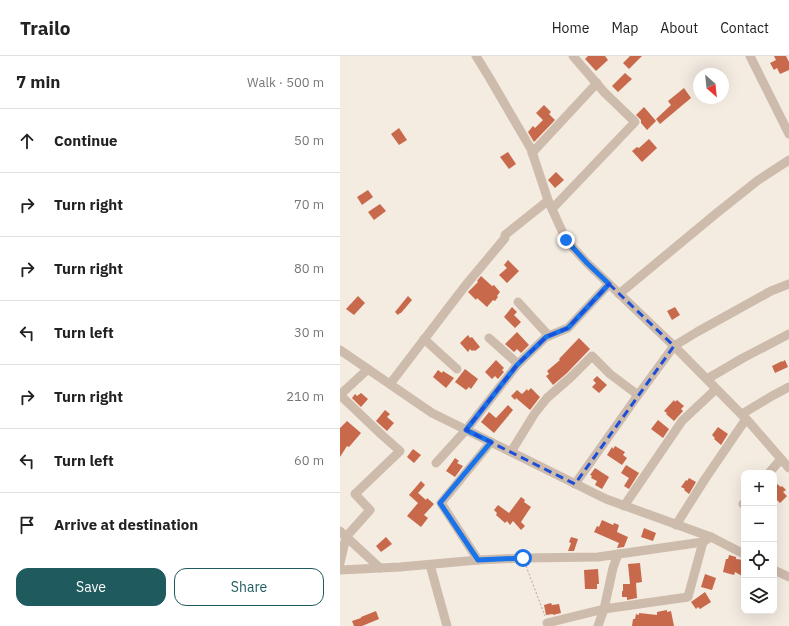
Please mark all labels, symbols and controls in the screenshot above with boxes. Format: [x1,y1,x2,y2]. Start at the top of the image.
text: Trailo [20,16,70,40]
text: Home [552,19,589,37]
text: Map [611,19,638,37]
text: About [660,19,698,37]
text: Contact [720,19,769,37]
north arrow [693,68,729,104]
text: 7 min [16,71,60,93]
text: Walk · 500 m [247,74,324,91]
icon: ahead [16,130,38,152]
text: Continue [54,131,118,150]
text: 50 m [294,132,324,149]
icon: right [16,194,38,216]
text: Turn right [54,195,123,214]
text: 70 m [294,196,324,213]
route end [557,231,575,249]
icon: right [16,258,38,280]
text: Turn right [54,259,123,278]
text: 80 m [294,260,324,277]
icon: left [16,322,38,344]
text: Turn left [54,323,114,342]
text: 30 m [294,324,324,341]
icon: right [16,386,38,408]
text: Turn right [54,387,123,406]
text: 210 m [286,388,324,405]
icon: left [16,450,38,472]
text: Turn left [54,451,114,470]
text: 60 m [294,452,324,469]
map controls [741,470,777,614]
button: + [741,470,777,506]
button: − [741,506,777,542]
icon: arrive [16,514,38,536]
text: Arrive at destination [54,515,198,534]
button: locate [741,542,777,578]
route start [514,549,532,567]
button: Save [16,568,166,606]
button: Share [174,568,324,606]
button: layers [741,578,777,614]

